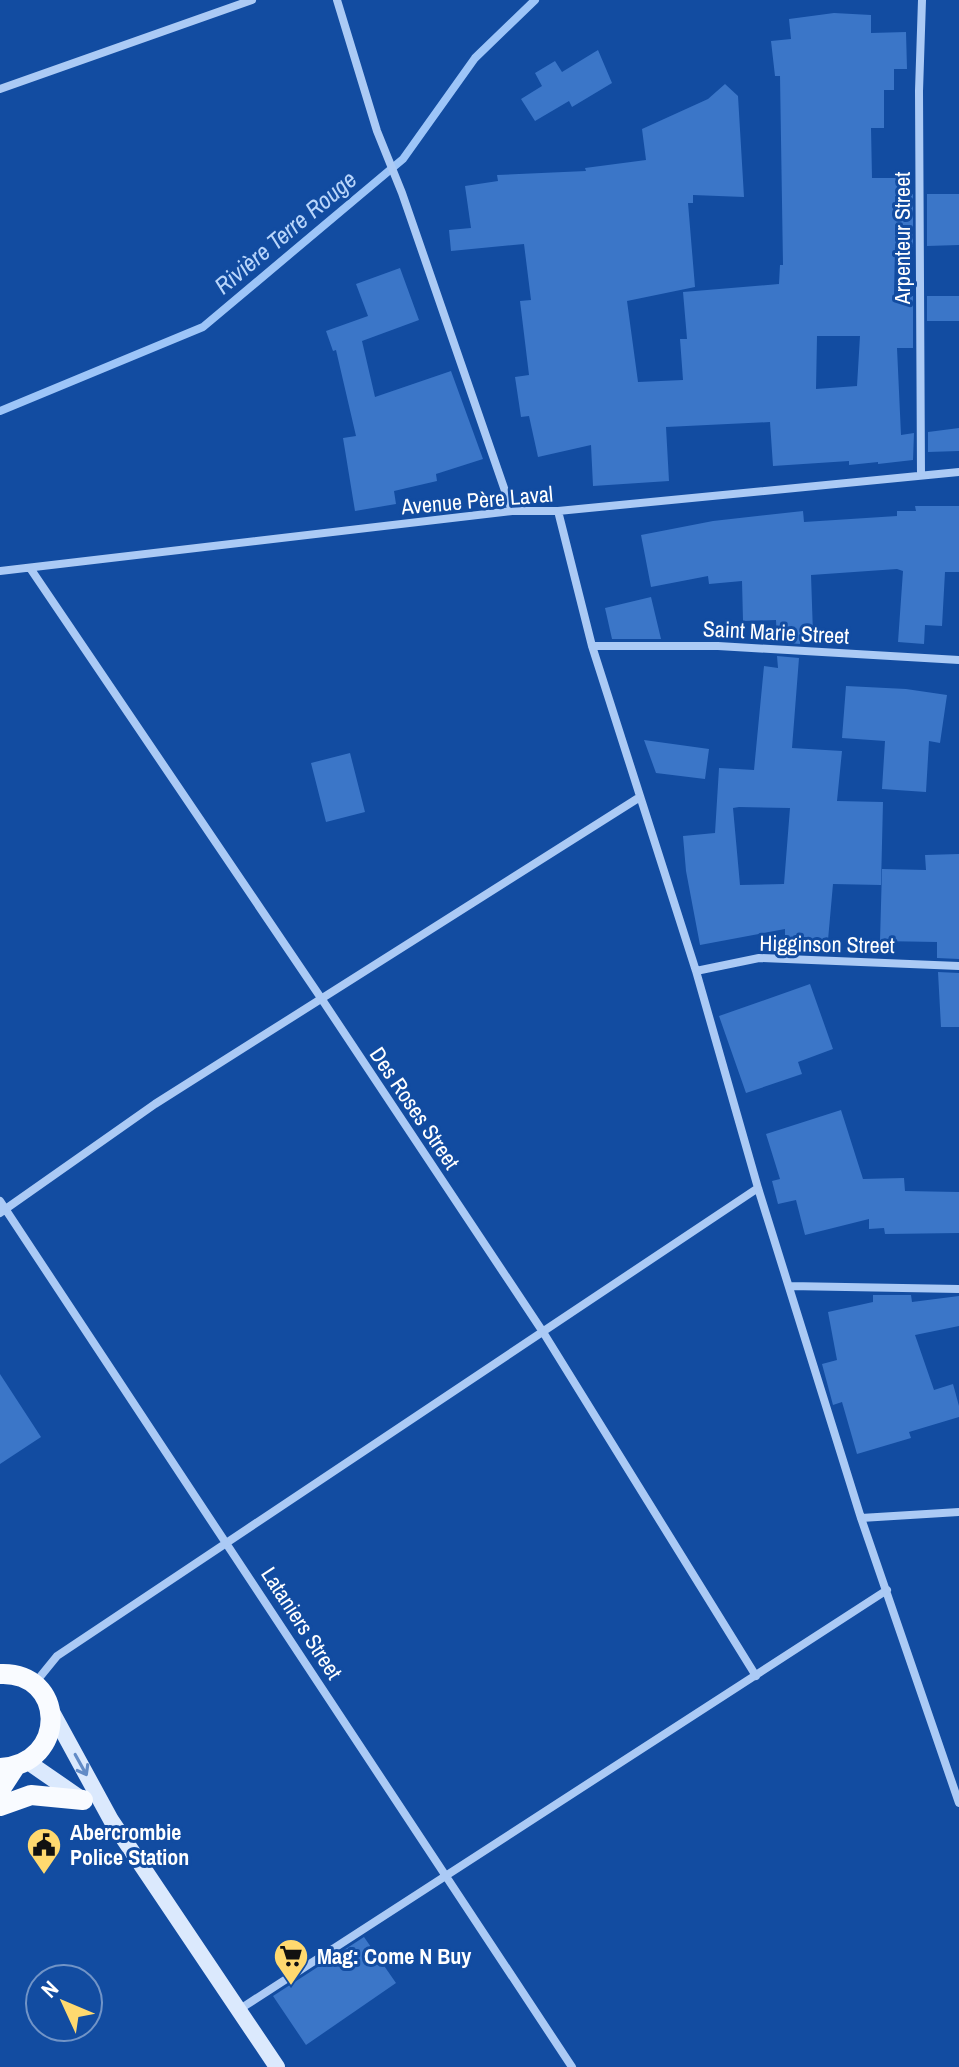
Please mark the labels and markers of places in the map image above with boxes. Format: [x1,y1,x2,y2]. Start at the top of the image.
place label: Abercrombie Police Station [70,1817,189,1872]
public building icon: Abercrombie Police Station [25,1826,63,1876]
supermarket icon: Mag: Come N Buy [272,1937,310,1987]
place label: Mag: Come N Buy [317,1941,471,1971]

